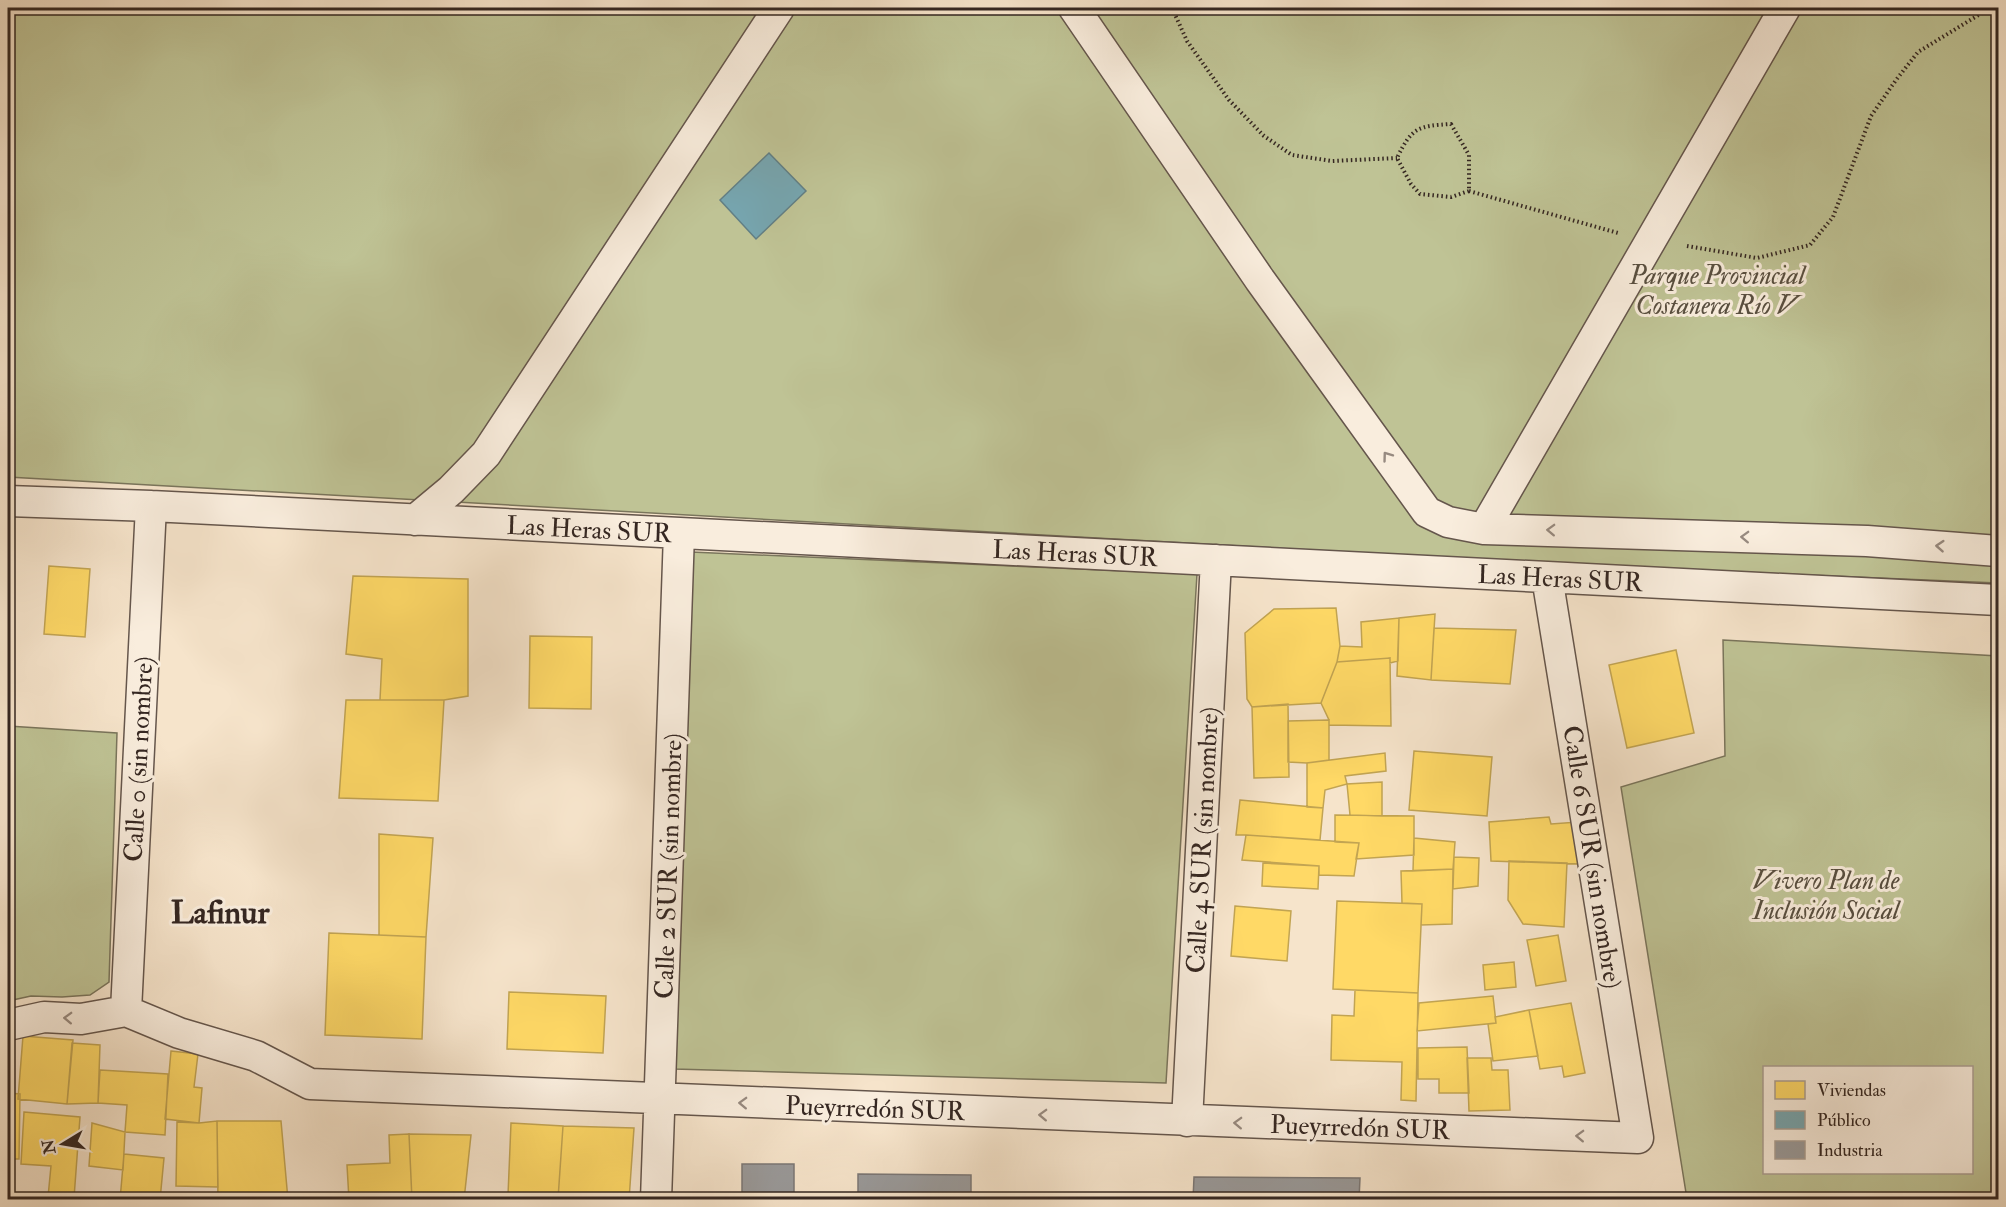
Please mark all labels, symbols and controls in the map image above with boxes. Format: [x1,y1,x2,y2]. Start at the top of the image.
park label: Parque Provincial Costanera Río V [1628,260,1807,322]
one-way arrow [1383,452,1394,463]
street label: Las Heras SUR [506,510,674,550]
one-way arrow [1546,524,1555,537]
one-way arrow [1741,530,1750,543]
street label: Las Heras SUR [992,534,1160,574]
one-way arrow [1936,540,1945,553]
street label: Las Heras SUR [1477,559,1645,599]
street label: Calle 0 (sin nombre) [118,655,160,863]
street label: Calle 4 SUR (sin nombre) [1180,706,1226,974]
street label: Calle 6 SUR (sin nombre) [1555,723,1629,991]
street label: Calle 2 SUR (sin nombre) [648,733,690,1000]
park label: Vivero Plan de Inclusión Social [1751,865,1901,927]
district label: Lafinur [171,893,270,933]
one-way arrow [63,1012,72,1024]
legend [1763,1066,1973,1174]
text: Viviendas [1817,1079,1886,1102]
street label: Pueyrredón SUR [784,1090,967,1128]
one-way arrow [739,1096,748,1109]
one-way arrow [1039,1109,1048,1121]
street label: Pueyrredón SUR [1269,1109,1452,1147]
text: Público [1817,1109,1871,1132]
north arrow [33,1114,93,1174]
one-way arrow [1233,1116,1242,1129]
one-way arrow [1575,1129,1584,1142]
text: N [38,1137,61,1157]
text: Industria [1817,1139,1883,1162]

